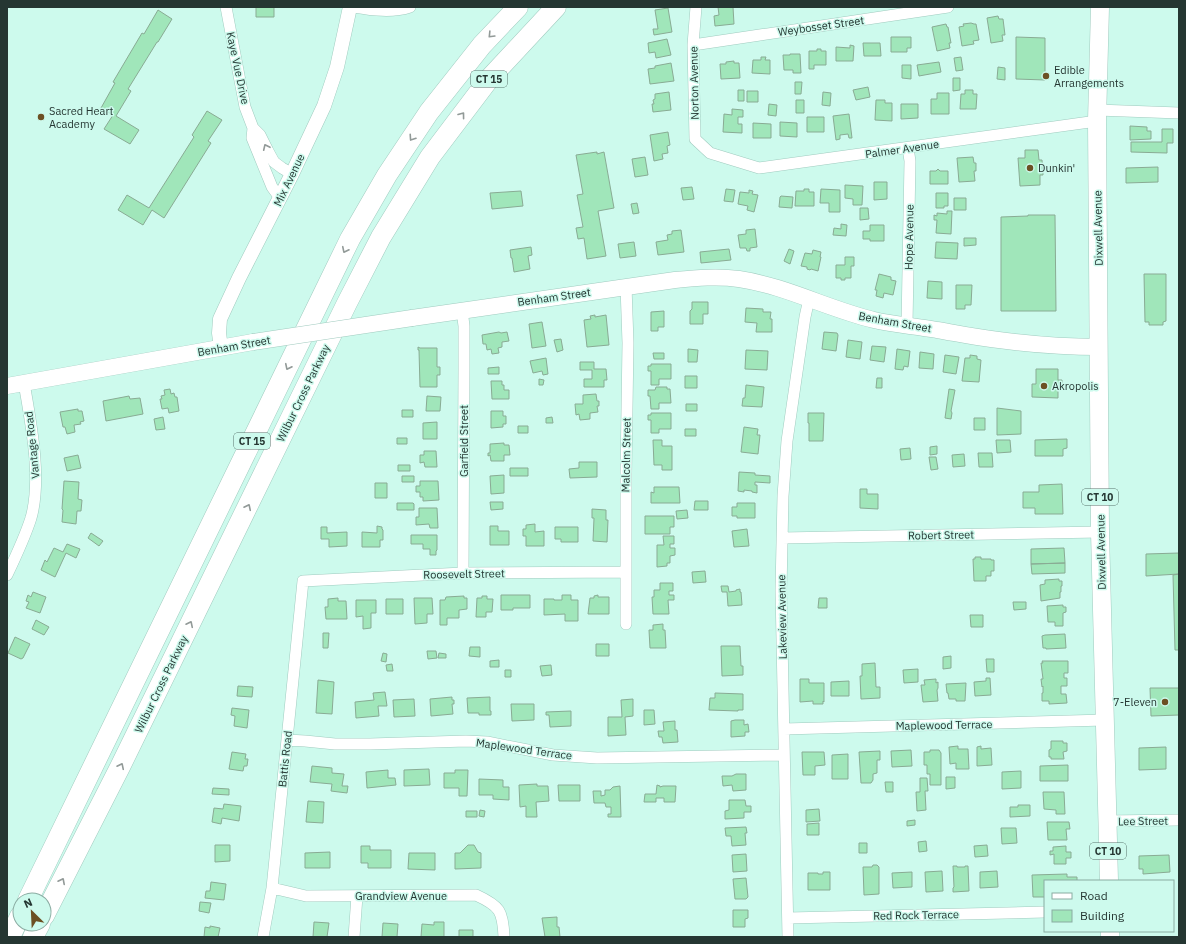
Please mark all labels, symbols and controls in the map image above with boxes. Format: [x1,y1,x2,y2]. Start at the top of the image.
street label: Weybosset Street [777,13,865,39]
one-way arrow [488,30,496,38]
street label: Kaye Vue Drive [224,31,252,105]
street label: Norton Avenue [686,46,702,120]
place label: Edible Arrangements [1054,63,1124,90]
road number: CT 15 [471,71,507,87]
marker: Edible Arrangements [1041,71,1051,81]
place label: Sacred Heart Academy [49,104,114,131]
marker: Sacred Heart Academy [36,112,46,122]
one-way arrow [457,112,464,119]
one-way arrow [409,134,416,141]
street label: Palmer Avenue [864,137,940,161]
one-way arrow [263,143,271,151]
street label: Mix Avenue [270,151,308,209]
place label: Dunkin' [1038,161,1075,175]
marker: Dunkin' [1025,163,1035,173]
street label: Dixwell Avenue [1090,190,1106,266]
street label: Hope Avenue [901,204,917,270]
one-way arrow [342,246,350,253]
street label: Benham Street [516,285,592,309]
street label: Benham Street [857,309,933,335]
street label: Benham Street [196,333,272,359]
street label: Wilbur Cross Parkway [273,341,333,444]
one-way arrow [285,362,293,370]
place label: Akropolis [1052,379,1099,393]
marker: Akropolis [1039,381,1049,391]
street label: Garfield Street [457,405,471,477]
street label: Vantage Road [21,411,43,479]
street label: Malcolm Street [618,417,634,493]
road number: CT 15 [234,433,270,449]
road number: CT 10 [1082,489,1118,505]
one-way arrow [243,504,251,511]
street label: Dixwell Avenue [1093,514,1109,590]
street label: Robert Street [908,527,974,543]
street label: Roosevelt Street [423,566,505,582]
street label: Lakeview Avenue [774,574,790,660]
one-way arrow [185,620,193,628]
street label: Wilbur Cross Parkway [131,632,191,735]
place label: 7-Eleven [1113,695,1157,709]
marker: 7-Eleven [1160,697,1170,707]
street label: Maplewood Terrace [895,717,993,733]
street label: Battis Road [275,730,295,788]
street label: Maplewood Terrace [475,735,573,763]
one-way arrow [116,762,124,770]
street label: Lee Street [1118,814,1168,828]
road number: CT 10 [1090,843,1126,859]
one-way arrow [57,878,65,886]
legend [1044,880,1174,932]
text: Road [1080,888,1108,903]
street label: Grandview Avenue [355,889,447,903]
north arrow [12,892,52,932]
text: N [21,895,34,911]
street label: Red Rock Terrace [873,907,959,923]
text: Building [1080,908,1125,923]

